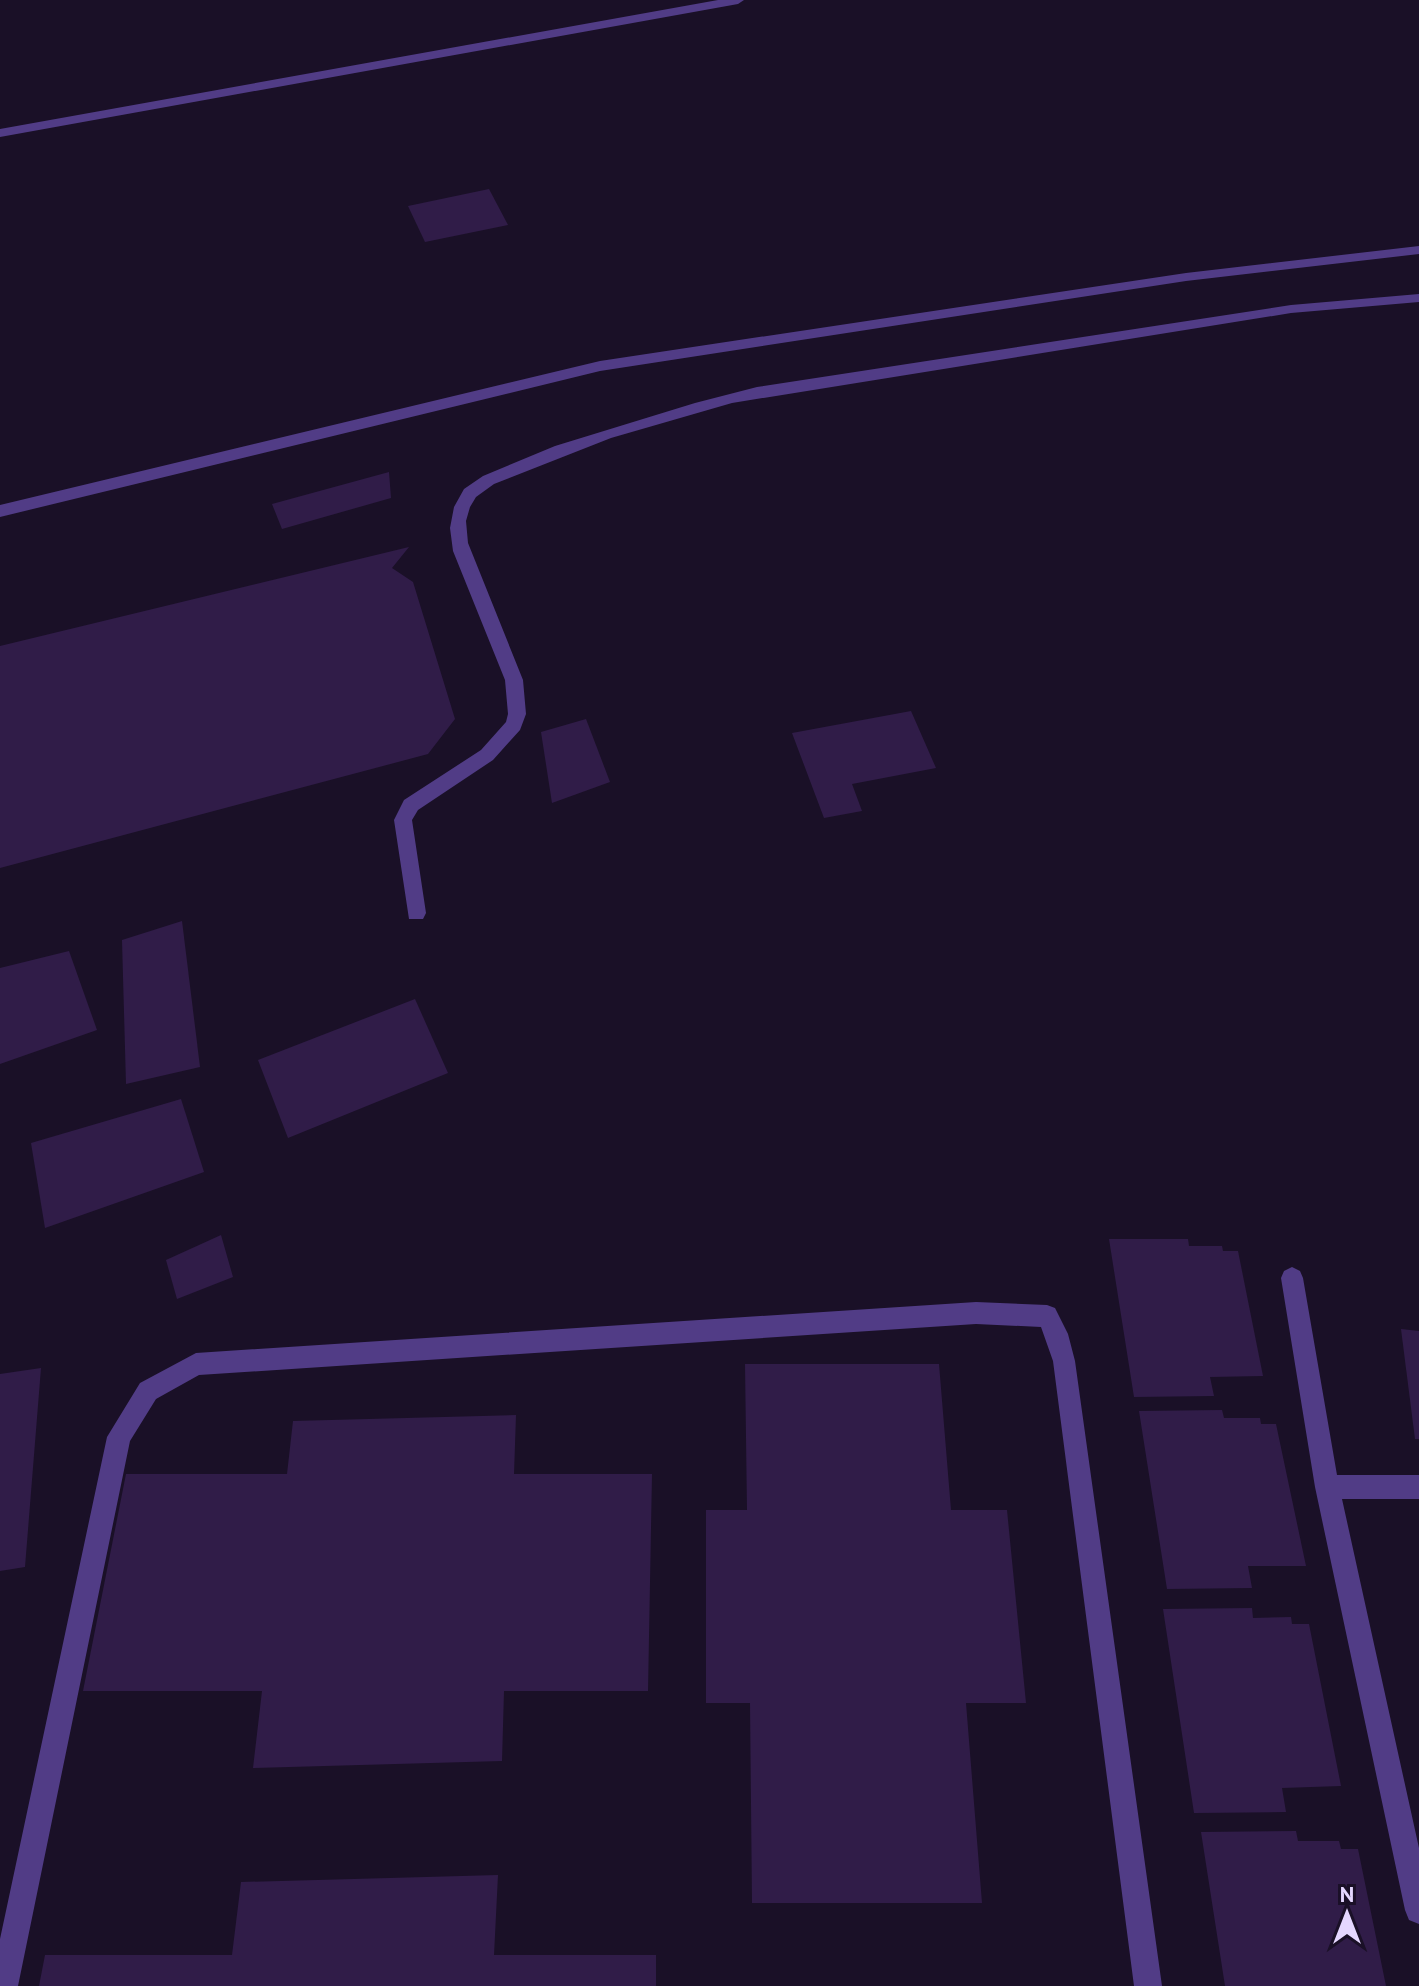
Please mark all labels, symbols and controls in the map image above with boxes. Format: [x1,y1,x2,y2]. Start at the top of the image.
north arrow [1307,1874,1387,1954]
text: N [1340,1880,1354,1908]

